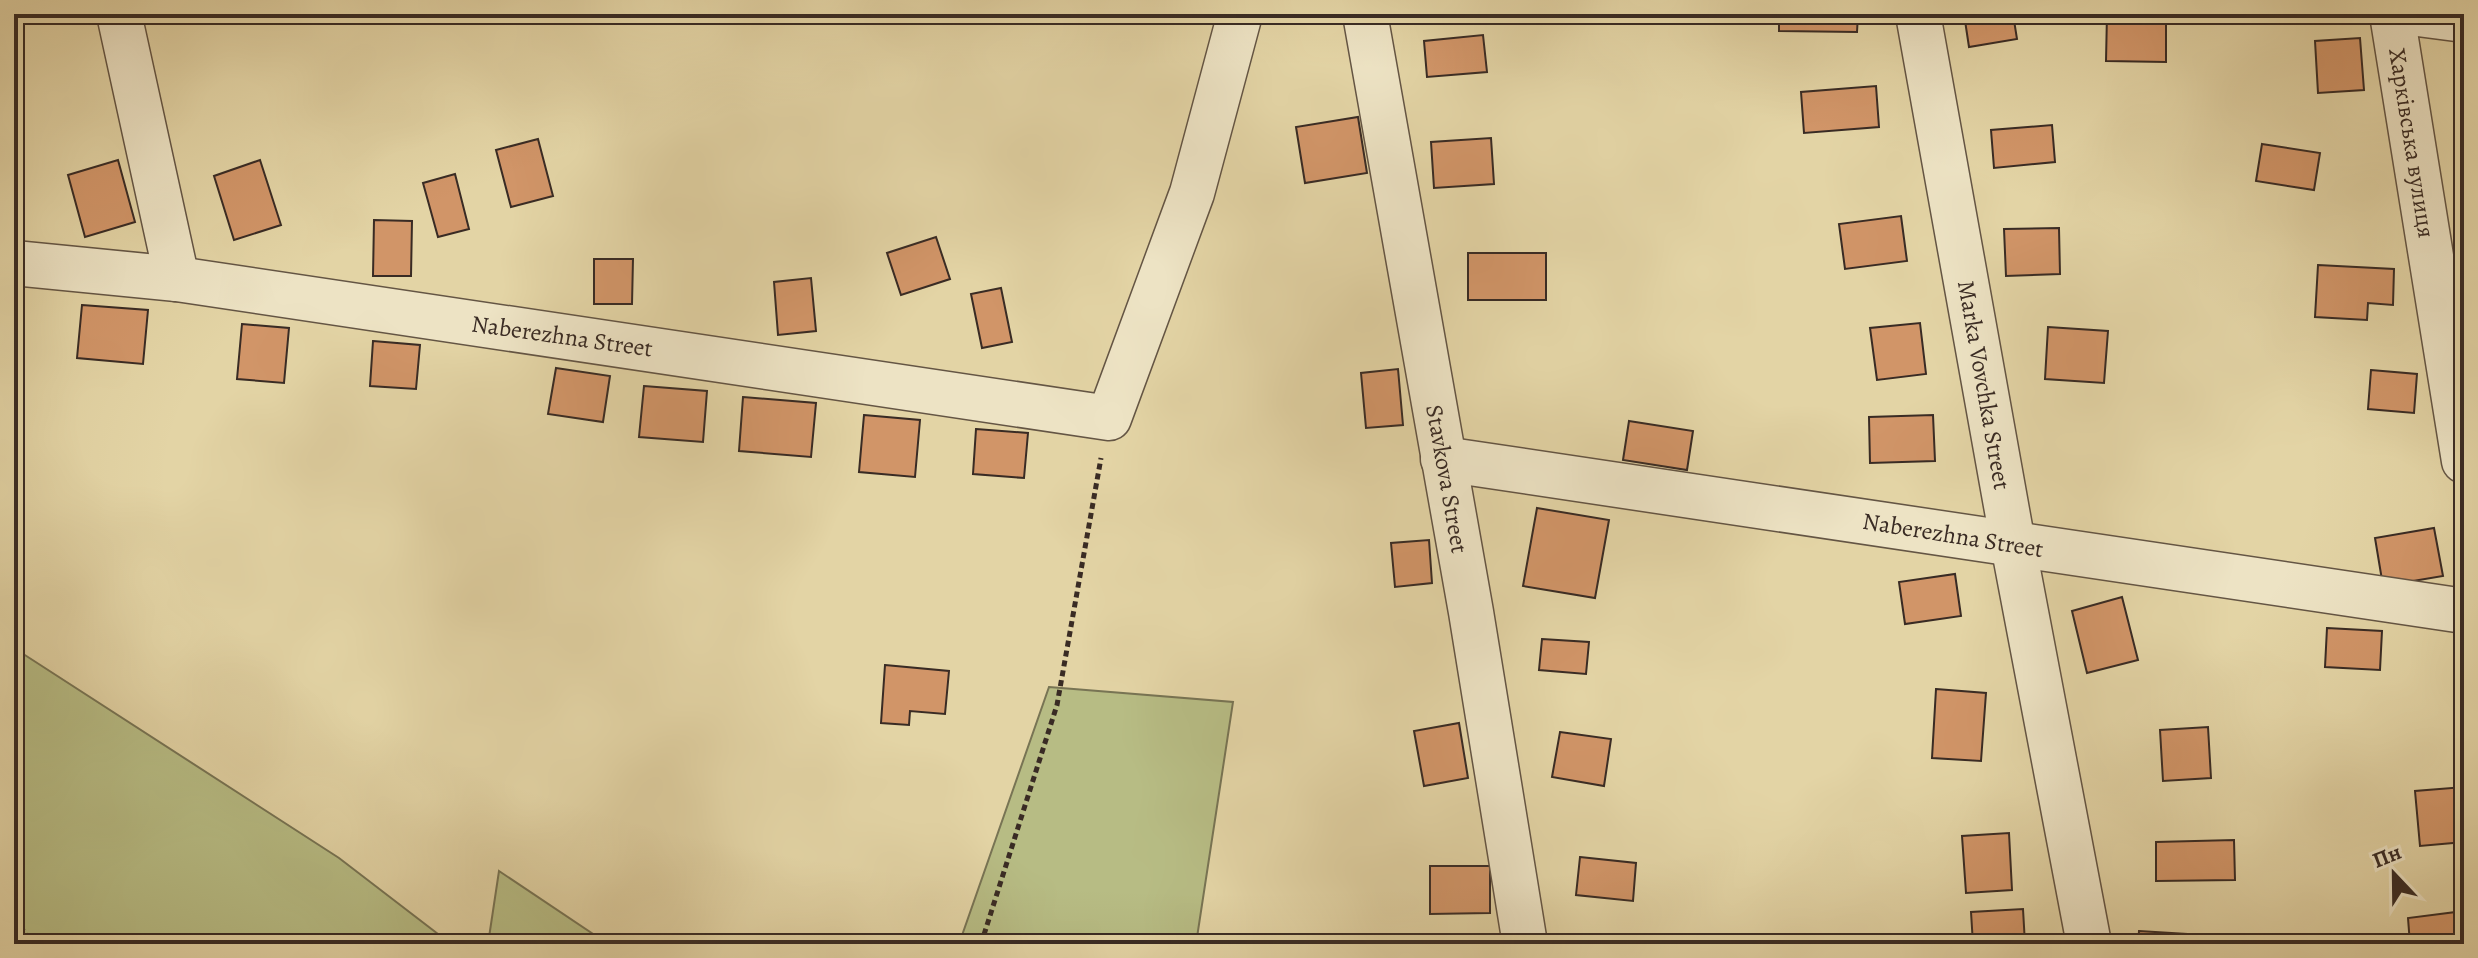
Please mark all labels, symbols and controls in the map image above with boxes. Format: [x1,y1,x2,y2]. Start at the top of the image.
street label: Харківська вулиця [2381,46,2443,240]
street label: Marka Vovchka Street [1950,278,2018,492]
street label: Naberezhna Street [469,307,655,365]
street label: Stavkova Street [1418,402,1476,556]
street label: Naberezhna Street [1860,505,2046,565]
north arrow [2354,834,2434,914]
text: Пн [2368,837,2406,876]

